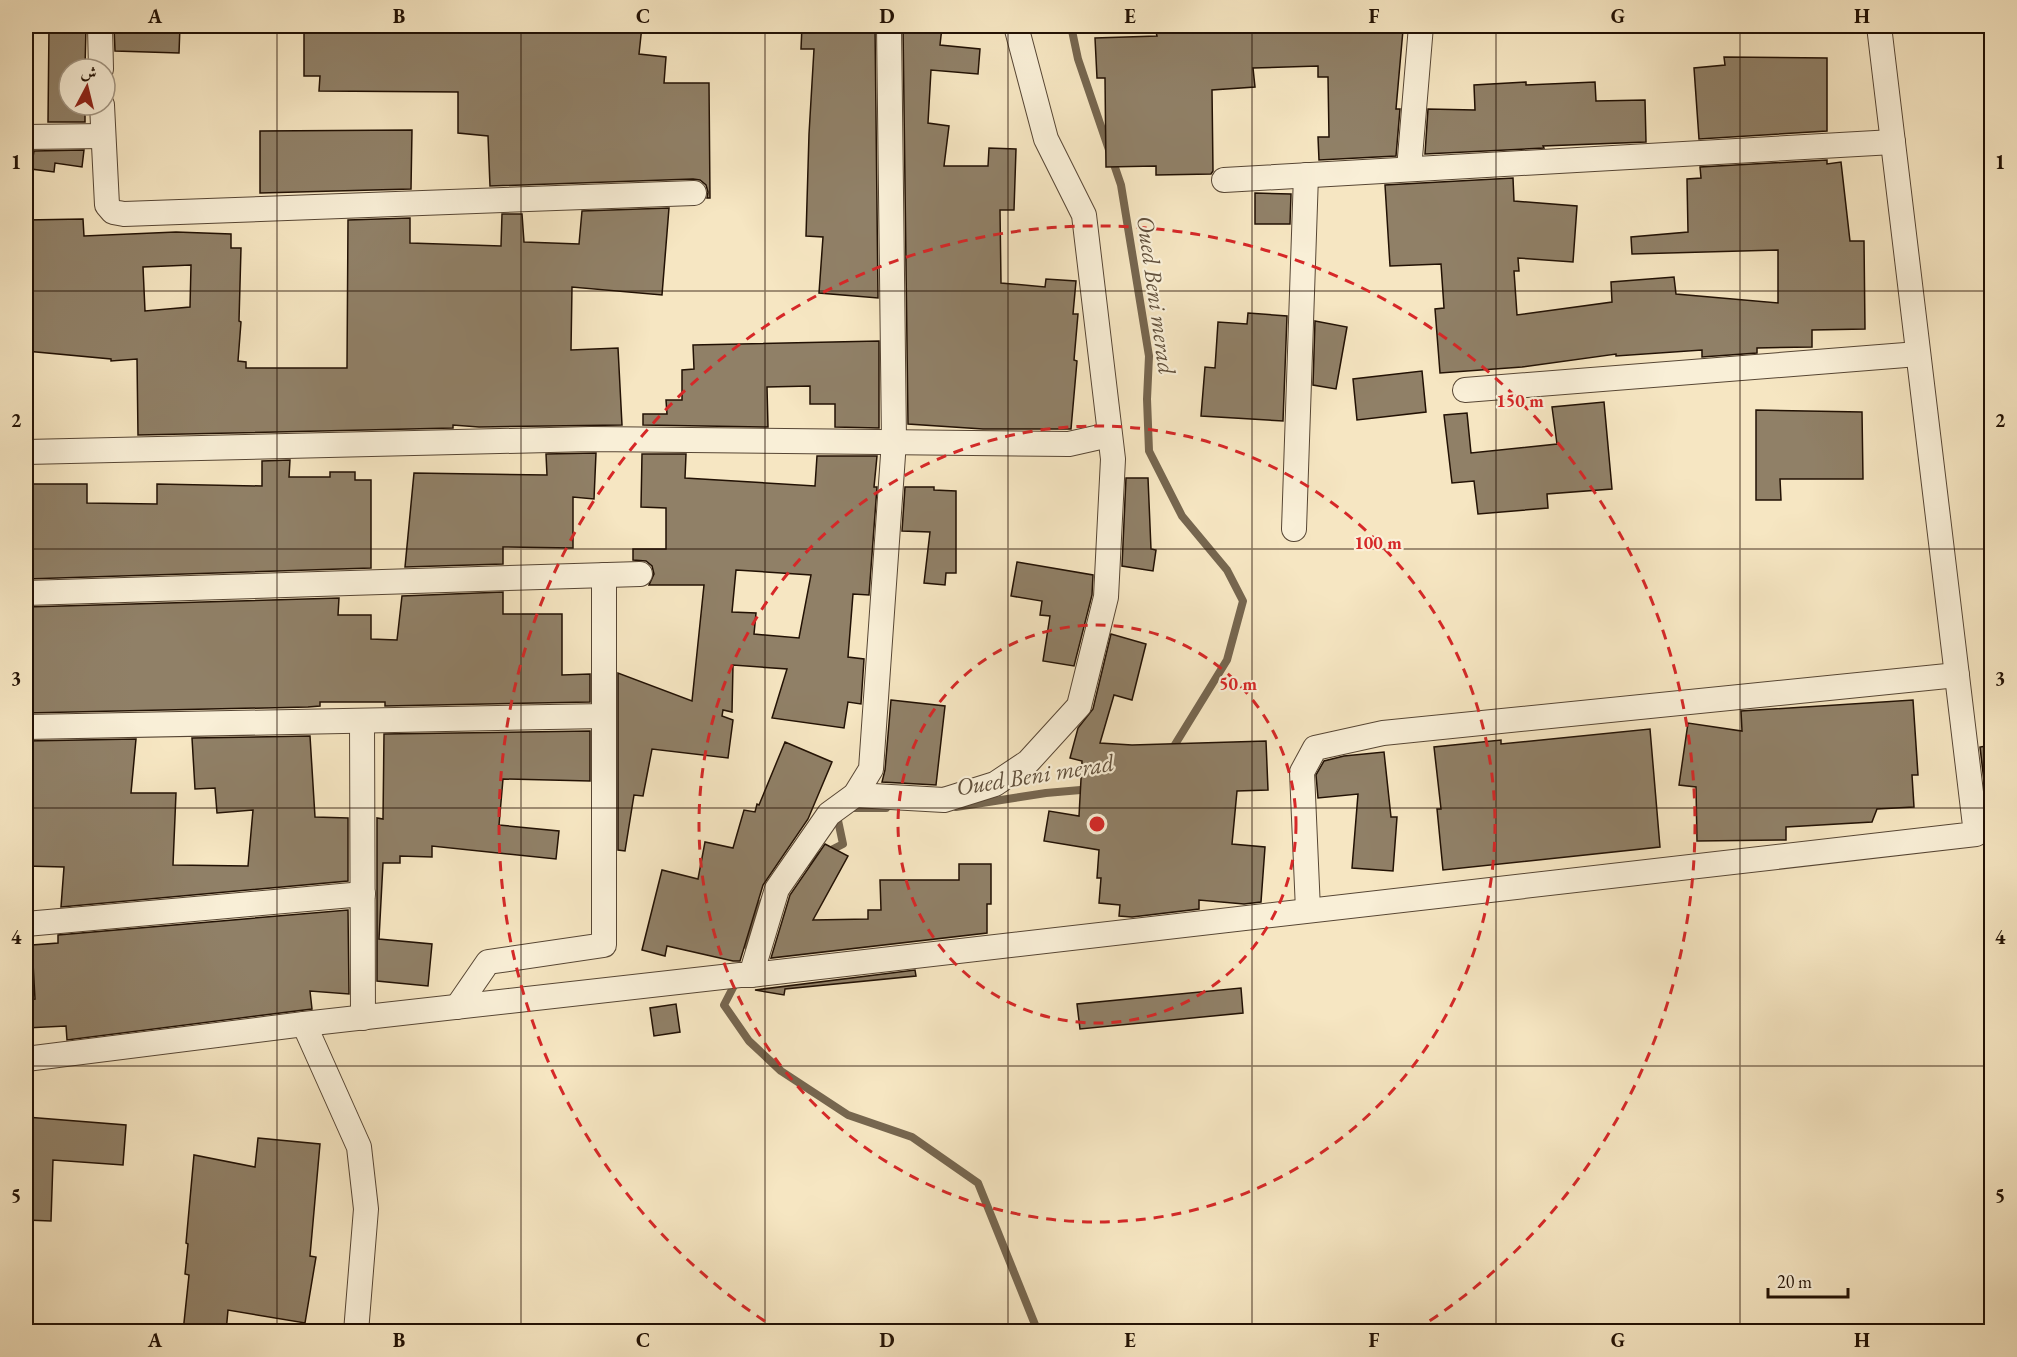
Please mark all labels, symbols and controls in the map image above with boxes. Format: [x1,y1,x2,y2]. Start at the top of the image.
text: A [147,3,163,29]
text: B [393,3,405,29]
text: C [636,3,650,29]
text: D [879,3,895,29]
text: E [1124,3,1136,29]
text: F [1369,3,1380,29]
text: G [1611,3,1625,29]
text: H [1854,3,1870,29]
north arrow [57,57,117,117]
text: ش [80,61,98,84]
text: 1 [11,149,21,175]
text: 1 [1995,149,2005,175]
water label: Oued Beni merad [1130,214,1183,377]
text: 150 m [1496,389,1544,412]
text: 2 [11,407,22,433]
text: 2 [1995,407,2006,433]
text: 100 m [1354,531,1402,554]
text: 3 [11,665,21,691]
text: 3 [1995,665,2005,691]
text: 50 m [1219,672,1257,695]
water label: Oued Beni merad [954,747,1117,802]
centre of rings [1087,814,1107,834]
text: 4 [11,924,22,950]
text: 4 [1995,924,2006,950]
text: 5 [11,1182,21,1208]
text: 5 [1995,1182,2005,1208]
scale bar [1768,1261,1848,1299]
text: 20 m [1777,1270,1812,1293]
text: A [147,1327,163,1353]
text: B [393,1327,405,1353]
text: C [636,1327,650,1353]
text: D [879,1327,895,1353]
text: E [1124,1327,1136,1353]
text: F [1369,1327,1380,1353]
text: G [1611,1327,1625,1353]
text: H [1854,1327,1870,1353]

